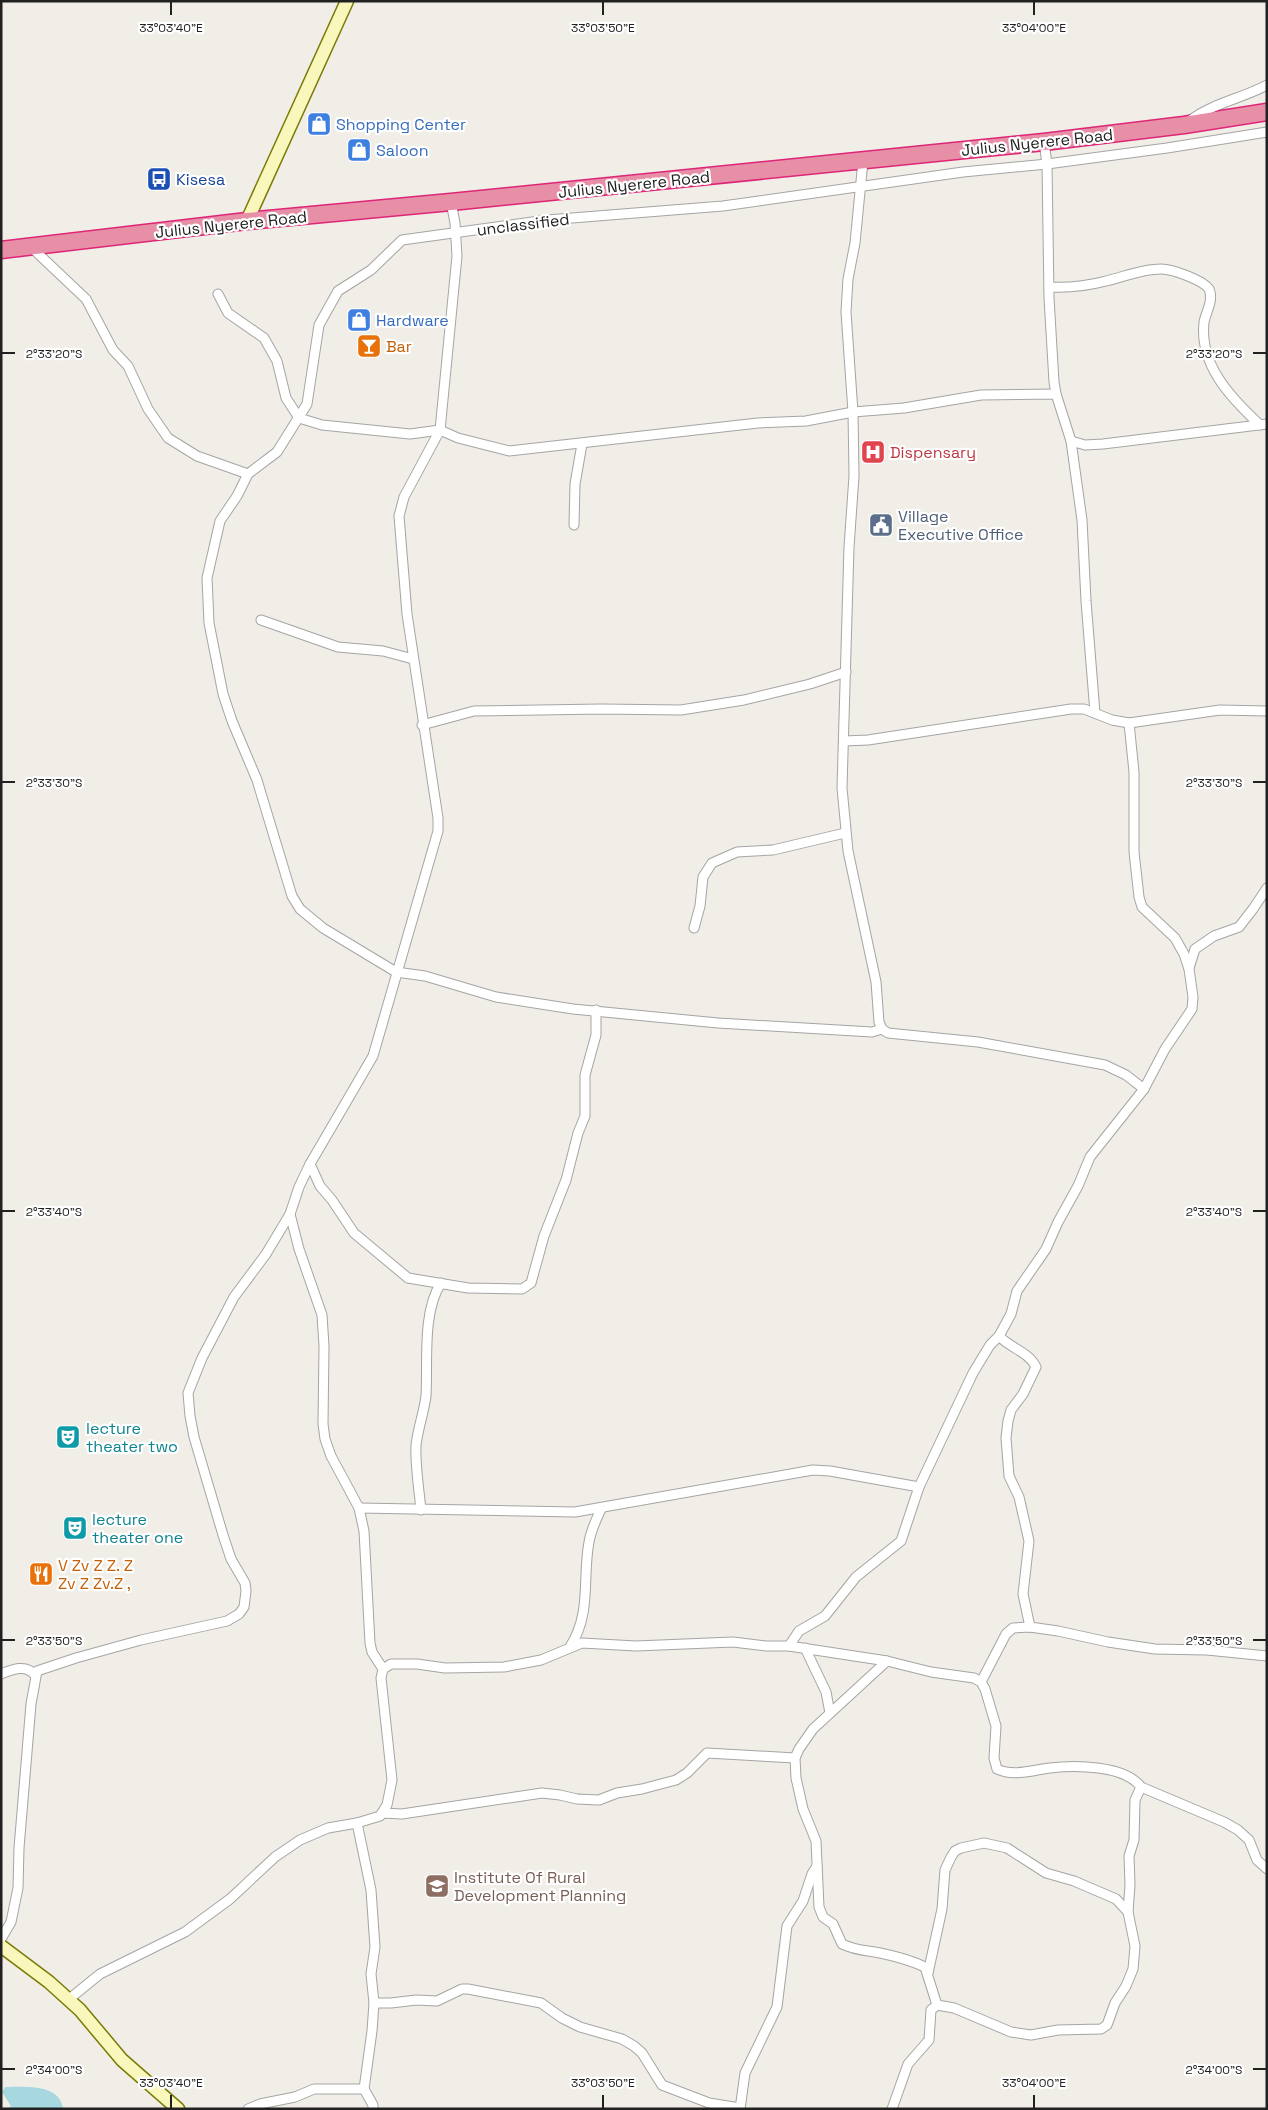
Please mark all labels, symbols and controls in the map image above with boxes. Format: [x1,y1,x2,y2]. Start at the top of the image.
text: 33°03'40"E [139,20,203,36]
text: 33°03'50"E [571,20,635,36]
text: 33°04'00"E [1002,20,1066,36]
shop icon: Shopping Center [306,111,332,137]
place label: Shopping Center [336,114,466,135]
street label: Julius Nyerere Road [960,124,1114,161]
shop icon: Saloon [346,137,372,163]
place label: Saloon [376,140,429,161]
bus stop icon: Kisesa [146,166,172,192]
street label: Julius Nyerere Road [557,166,711,203]
place label: Kisesa [176,169,225,190]
street label: Julius Nyerere Road [154,206,308,243]
street label: unclassified [475,208,571,241]
shop icon: Hardware [346,307,372,333]
place label: Hardware [376,310,449,331]
bar icon: Bar [356,333,382,359]
place label: Bar [386,336,412,357]
text: 2°33'20"S [26,346,82,362]
text: 2°33'20"S [1186,346,1242,362]
hospital icon: Dispensary [860,439,886,465]
place label: Dispensary [890,442,976,463]
place label: Village Executive Office [898,506,1023,545]
public building icon: Village Executive Office [868,512,894,538]
text: 2°33'30"S [26,775,82,791]
text: 2°33'30"S [1186,775,1242,791]
text: 2°33'40"S [26,1204,82,1220]
text: 2°33'40"S [1186,1204,1242,1220]
place label: lecture theater two [86,1418,178,1457]
theatre icon: lecture theater two [55,1424,81,1450]
place label: lecture theater one [92,1509,183,1548]
theatre icon: lecture theater one [62,1515,88,1541]
place label: V Zv Z Z. Z Zv Z Zv.Z , [58,1555,133,1594]
restaurant icon: V Zv Z Z. Z Zv Z Zv.Z , [28,1561,54,1587]
text: 2°33'50"S [26,1633,82,1649]
text: 2°33'50"S [1186,1633,1242,1649]
place label: Institute Of Rural Development Planning [454,1867,626,1906]
school or university icon: Institute Of Rural Development Planning [424,1873,450,1899]
text: 2°34'00"S [26,2062,82,2078]
text: 2°34'00"S [1186,2062,1242,2078]
text: 33°03'40"E [139,2075,203,2091]
text: 33°03'50"E [571,2075,635,2091]
text: 33°04'00"E [1002,2075,1066,2091]

